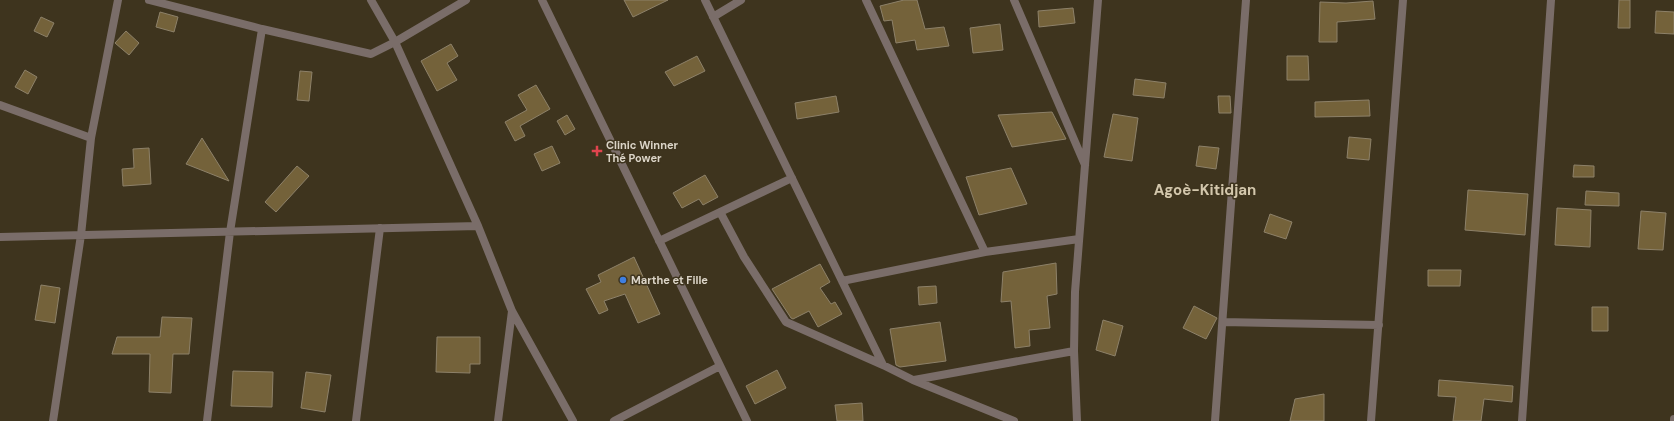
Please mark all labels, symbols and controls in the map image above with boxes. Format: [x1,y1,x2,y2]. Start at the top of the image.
place label: Clinic Winner Thé Power [606,138,679,165]
marker: Clinic Winner Thé Power [591,145,603,157]
district label: Agoè-Kitidjan [1154,180,1256,200]
place label: Marthe et Fille [631,273,708,287]
marker: Marthe et Fille [618,275,628,285]

